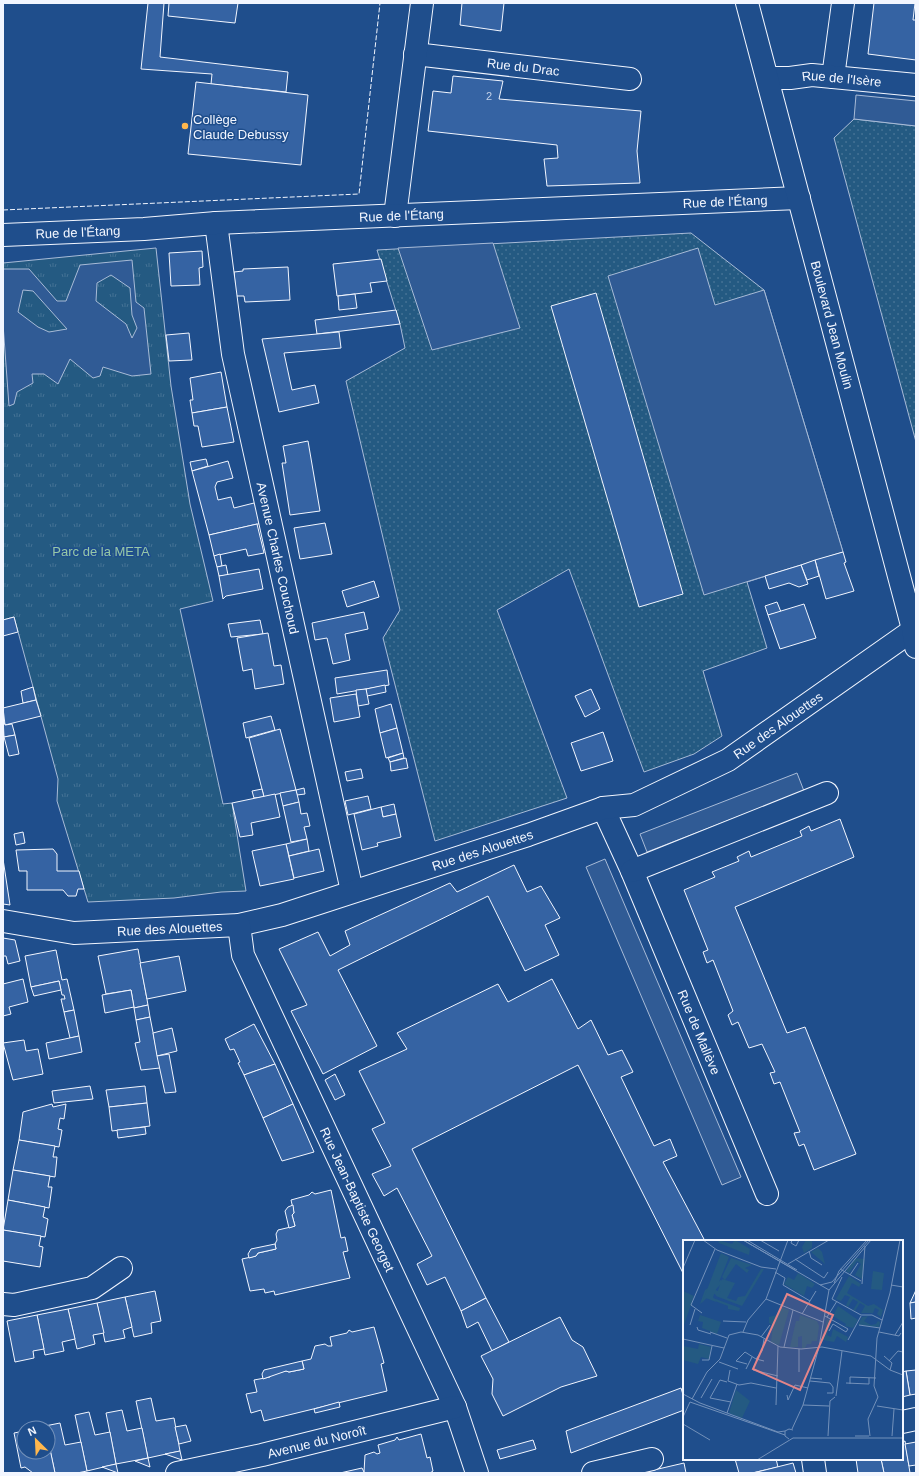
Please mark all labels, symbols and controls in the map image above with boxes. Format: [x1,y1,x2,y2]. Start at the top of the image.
street label: Rue du Drac [486,55,561,78]
street label: Rue de l'Isère [801,67,882,89]
house number: 2 [486,90,492,102]
place label: Collège Claude Debussy [193,112,289,142]
marker: Collège Claude Debussy [180,121,190,131]
street label: Rue de l'Étang [682,192,768,210]
street label: Rue de l'Étang [359,206,444,224]
street label: Rue de l'Étang [35,223,121,241]
street label: Boulevard Jean Moulin [808,259,857,391]
street label: Avenue Charles Couchoud [254,481,302,635]
park label: Parc de la META [52,544,150,559]
street label: Rue des Alouettes [730,688,826,761]
street label: Rue des Alouettes [430,826,536,873]
street label: Rue des Alouettes [117,918,223,938]
street label: Rue de Mallève [675,988,724,1077]
street label: Rue Jean-Baptiste Georget [317,1125,398,1274]
inset map [683,1240,903,1460]
north arrow [16,1420,56,1460]
street label: Avenue du Noroît [266,1422,368,1461]
text: N [26,1424,38,1438]

